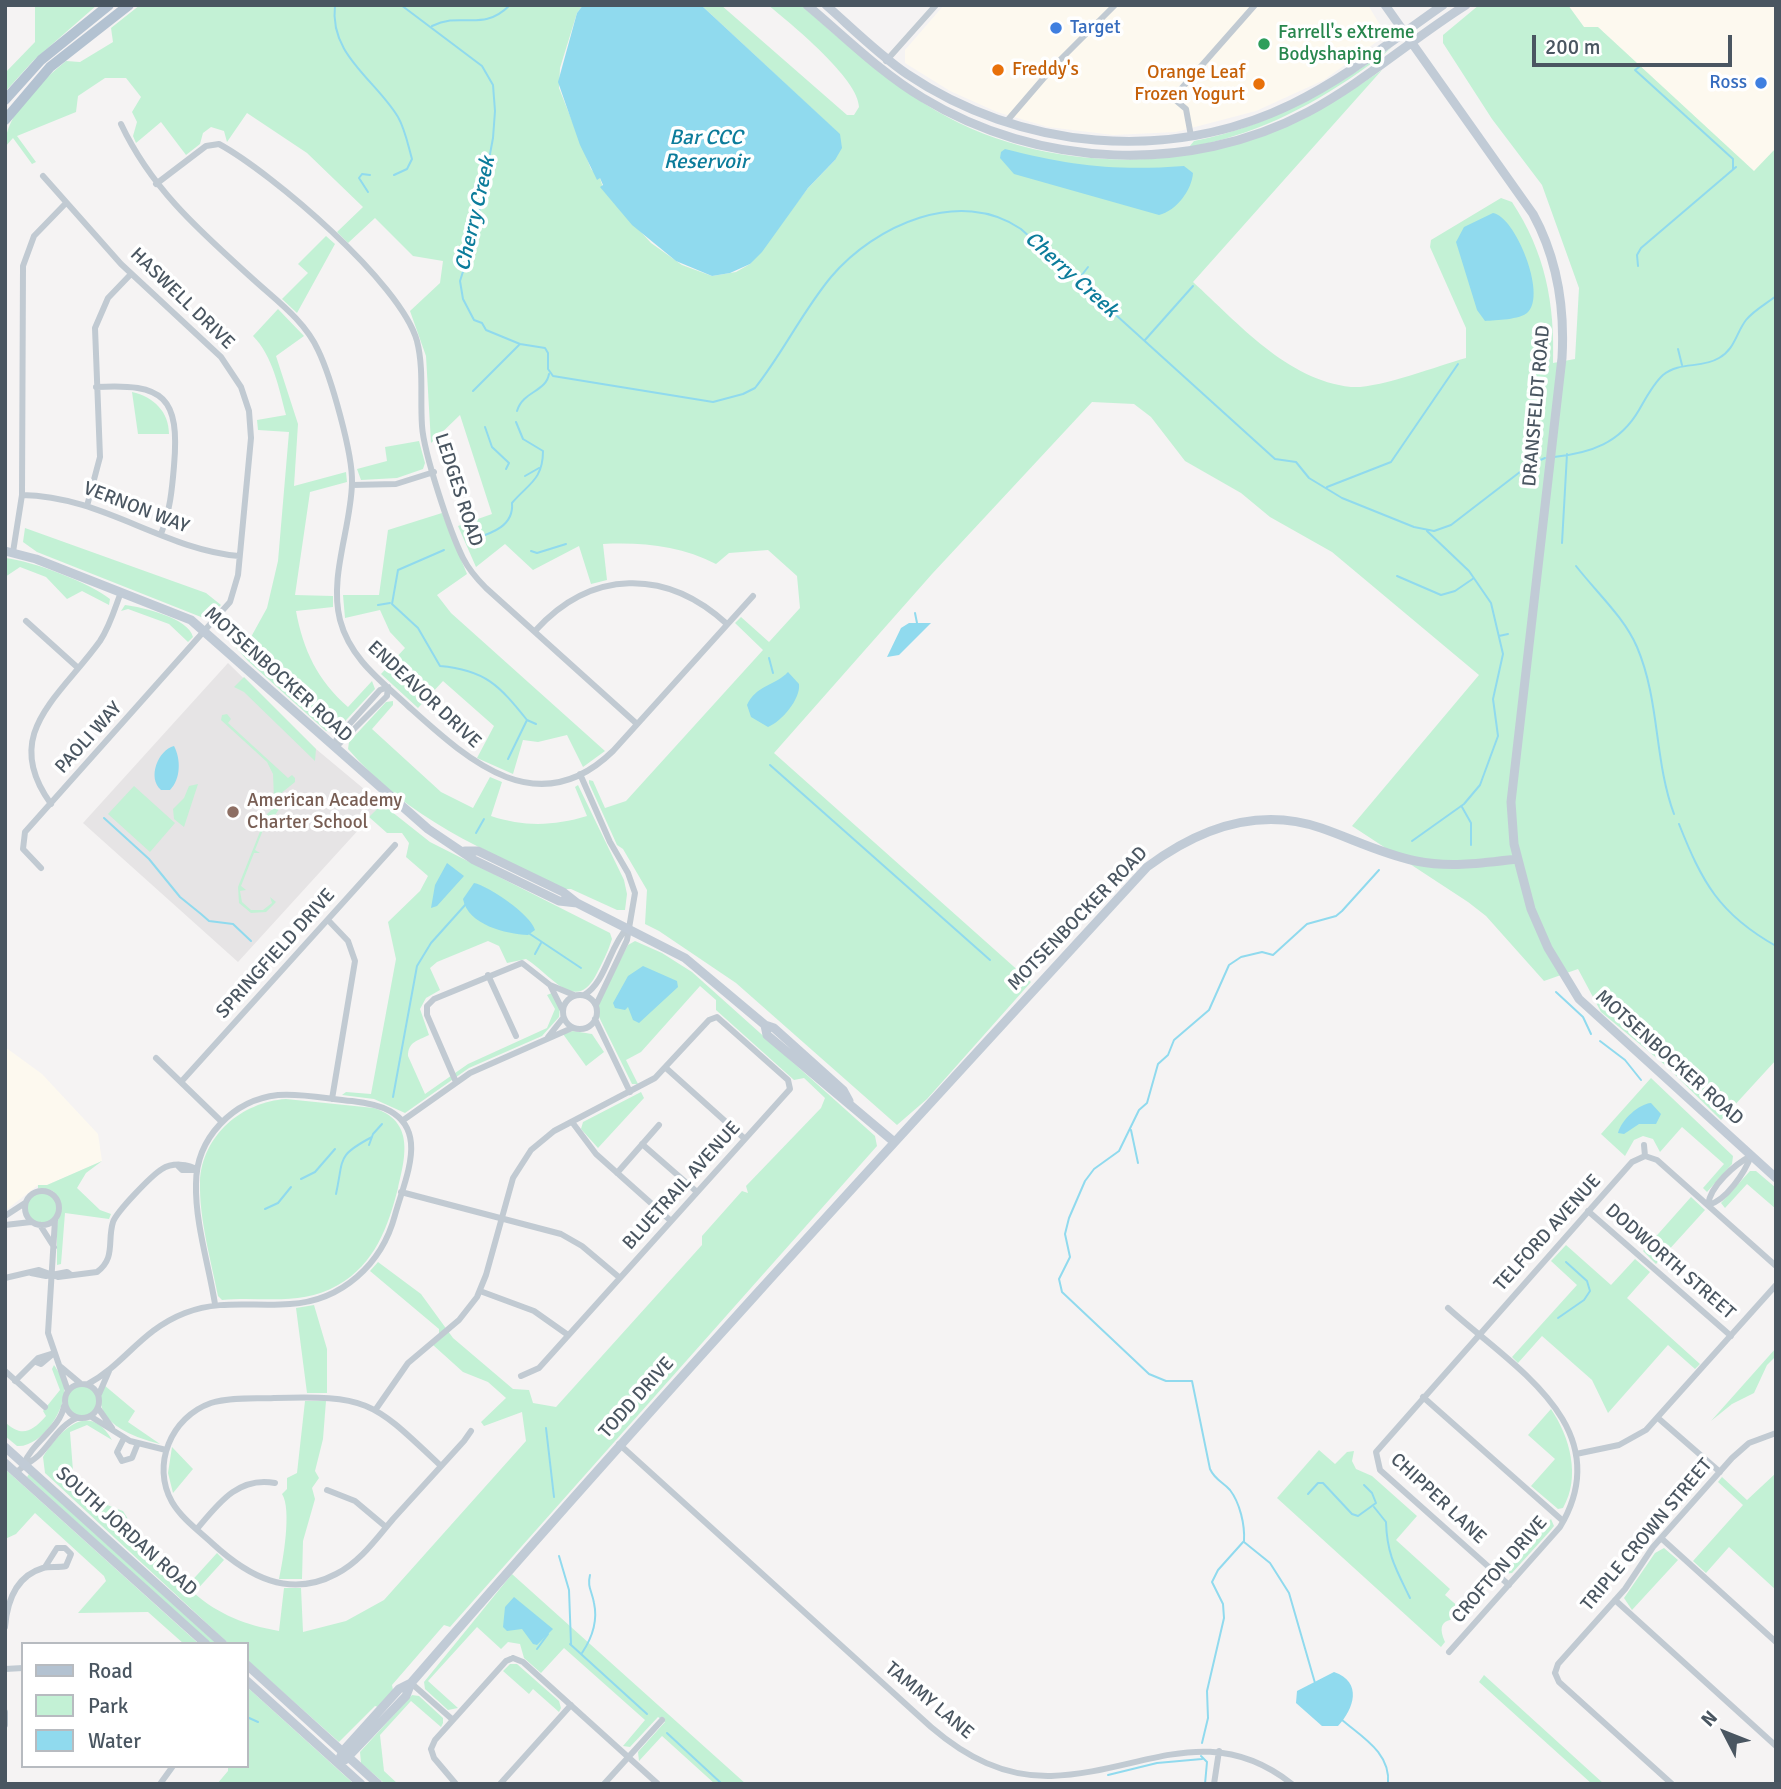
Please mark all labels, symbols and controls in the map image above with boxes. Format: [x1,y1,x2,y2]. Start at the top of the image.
place label: Target [1070,17,1121,39]
marker: Target [1048,20,1064,36]
scale bar [1536,21,1736,65]
place label: Farrell's eXtreme Bodyshaping [1278,22,1415,66]
text: 200 m [1545,34,1600,60]
marker: Farrell's eXtreme Bodyshaping [1256,36,1272,52]
place label: Freddy's [1012,59,1079,81]
marker: Freddy's [990,62,1006,78]
place label: Orange Leaf Frozen Yogurt [1134,62,1245,106]
place label: Ross [1709,72,1747,94]
marker: Ross [1753,75,1769,91]
marker: Orange Leaf Frozen Yogurt [1251,76,1267,92]
water label: Bar CCC Reservoir [664,125,748,175]
water label: Cherry Creek [451,154,501,274]
water label: Cherry Creek [1019,227,1123,323]
street label: HASWELL DRIVE [125,244,239,354]
street label: DRANSFELDT ROAD [1519,324,1555,488]
street label: LEDGES ROAD [429,430,487,550]
street label: VERNON WAY [80,477,192,539]
street label: MOTSENBOCKER ROAD [199,603,357,747]
street label: ENDEAVOR DRIVE [362,636,486,754]
street label: PAOLI WAY [51,697,127,779]
place label: American Academy Charter School [247,790,402,834]
marker: American Academy Charter School [225,804,241,820]
street label: MOTSENBOCKER ROAD [1003,842,1153,996]
street label: SPRINGFIELD DRIVE [212,884,340,1024]
street label: MOTSENBOCKER ROAD [1590,986,1748,1130]
street label: BLUETRAIL AVENUE [618,1117,746,1255]
street label: TELFORD AVENUE [1490,1170,1606,1296]
street label: DODWORTH STREET [1600,1199,1740,1325]
street label: TODD DRIVE [595,1353,679,1443]
street label: CHIPPER LANE [1385,1449,1491,1549]
street label: TRIPLE CROWN STREET [1577,1454,1717,1616]
street label: SOUTH JORDAN ROAD [51,1463,201,1601]
street label: CROFTON DRIVE [1447,1512,1553,1628]
legend [21,1642,248,1768]
street label: TAMMY LANE [880,1657,978,1745]
text: Road [88,1658,133,1684]
text: Park [88,1693,128,1719]
north arrow [1690,1698,1760,1768]
text: N [1696,1706,1723,1732]
text: Water [88,1728,141,1754]

